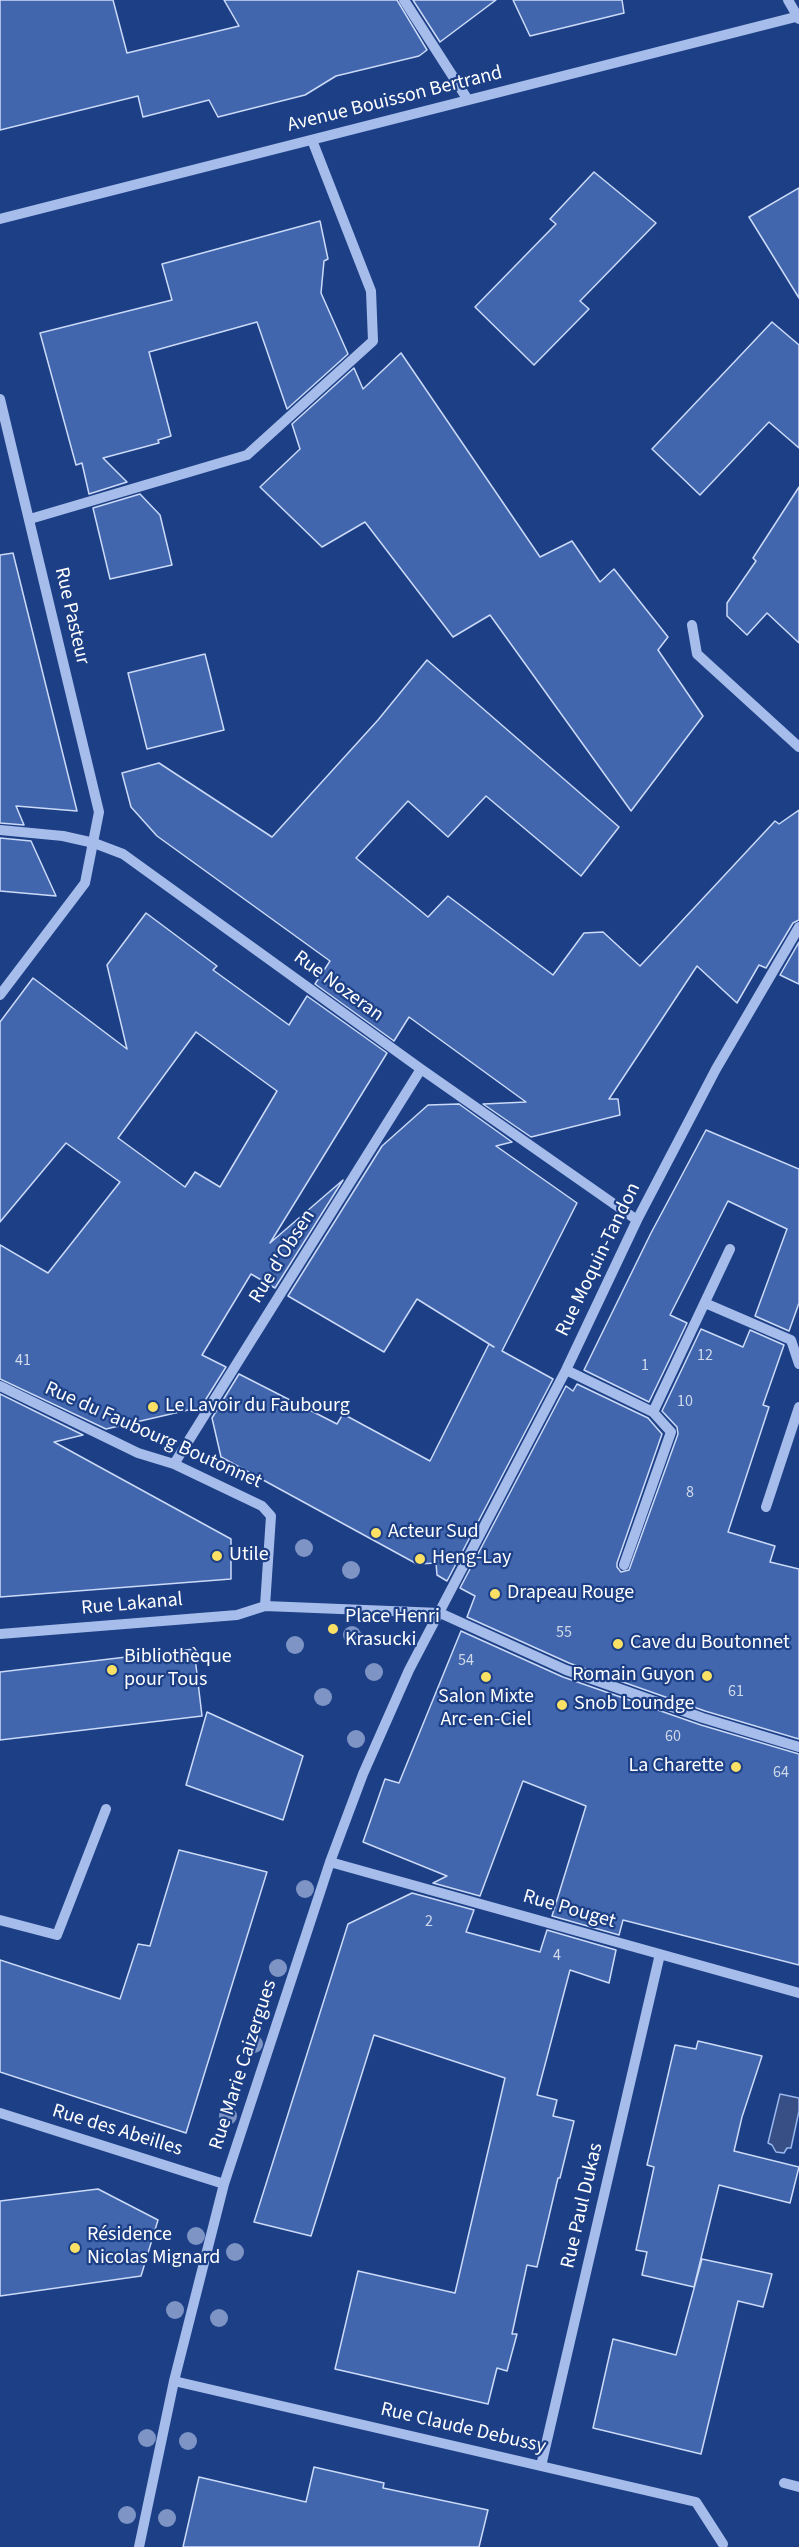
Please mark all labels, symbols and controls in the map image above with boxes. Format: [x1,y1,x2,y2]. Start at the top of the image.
street label: Avenue Bouisson Bertrand [285,62,505,138]
street label: Rue Pasteur [48,565,94,667]
street label: Rue Nozeran [288,946,388,1028]
street label: Rue Moquin-Tandon [551,1179,647,1341]
street label: Rue d'Obsen [245,1206,321,1308]
house number: 12 [697,1346,713,1366]
house number: 41 [15,1351,31,1371]
house number: 1 [641,1356,649,1376]
street label: Rue du Faubourg Boutonnet [41,1377,265,1495]
house number: 10 [677,1392,693,1412]
place label: Le Lavoir du Faubourg [165,1395,350,1419]
marker: Le Lavoir du Faubourg [146,1400,160,1414]
house number: 8 [686,1483,694,1503]
place label: Acteur Sud [388,1521,479,1545]
marker: Acteur Sud [369,1526,383,1540]
place label: Utile [229,1544,269,1568]
place label: Heng-Lay [432,1547,511,1571]
marker: Utile [210,1549,224,1563]
marker: Heng-Lay [413,1552,427,1566]
place label: Drapeau Rouge [507,1582,634,1606]
marker: Drapeau Rouge [488,1587,502,1601]
street label: Rue Lakanal [80,1589,184,1621]
place label: Place Henri Krasucki [345,1606,440,1653]
marker: Place Henri Krasucki [326,1622,340,1636]
house number: 55 [556,1623,572,1643]
place label: Cave du Boutonnet [630,1632,790,1656]
marker: Cave du Boutonnet [611,1637,625,1651]
place label: Bibliothèque pour Tous [124,1646,232,1693]
house number: 54 [458,1651,474,1671]
marker: Bibliothèque pour Tous [105,1663,119,1677]
place label: Romain Guyon [572,1664,695,1688]
marker: Romain Guyon [700,1669,714,1683]
marker: Salon Mixte Arc-en-Ciel [479,1670,493,1684]
house number: 61 [728,1682,744,1702]
place label: Salon Mixte Arc-en-Ciel [438,1686,534,1733]
place label: Snob Loundge [574,1693,694,1717]
marker: Snob Loundge [555,1698,569,1712]
house number: 60 [665,1727,681,1747]
place label: La Charette [629,1755,724,1779]
marker: La Charette [729,1760,743,1774]
house number: 64 [773,1763,789,1783]
street label: Rue Pouget [520,1885,618,1935]
house number: 2 [425,1912,433,1932]
house number: 4 [553,1946,561,1966]
street label: Rue Marie Caizergues [205,1977,283,2153]
street label: Rue des Abeilles [49,2100,185,2162]
street label: Rue Paul Dukas [557,2141,609,2271]
place label: Résidence Nicolas Mignard [87,2224,220,2271]
marker: Résidence Nicolas Mignard [68,2241,82,2255]
street label: Rue Claude Debussy [378,2398,548,2460]

